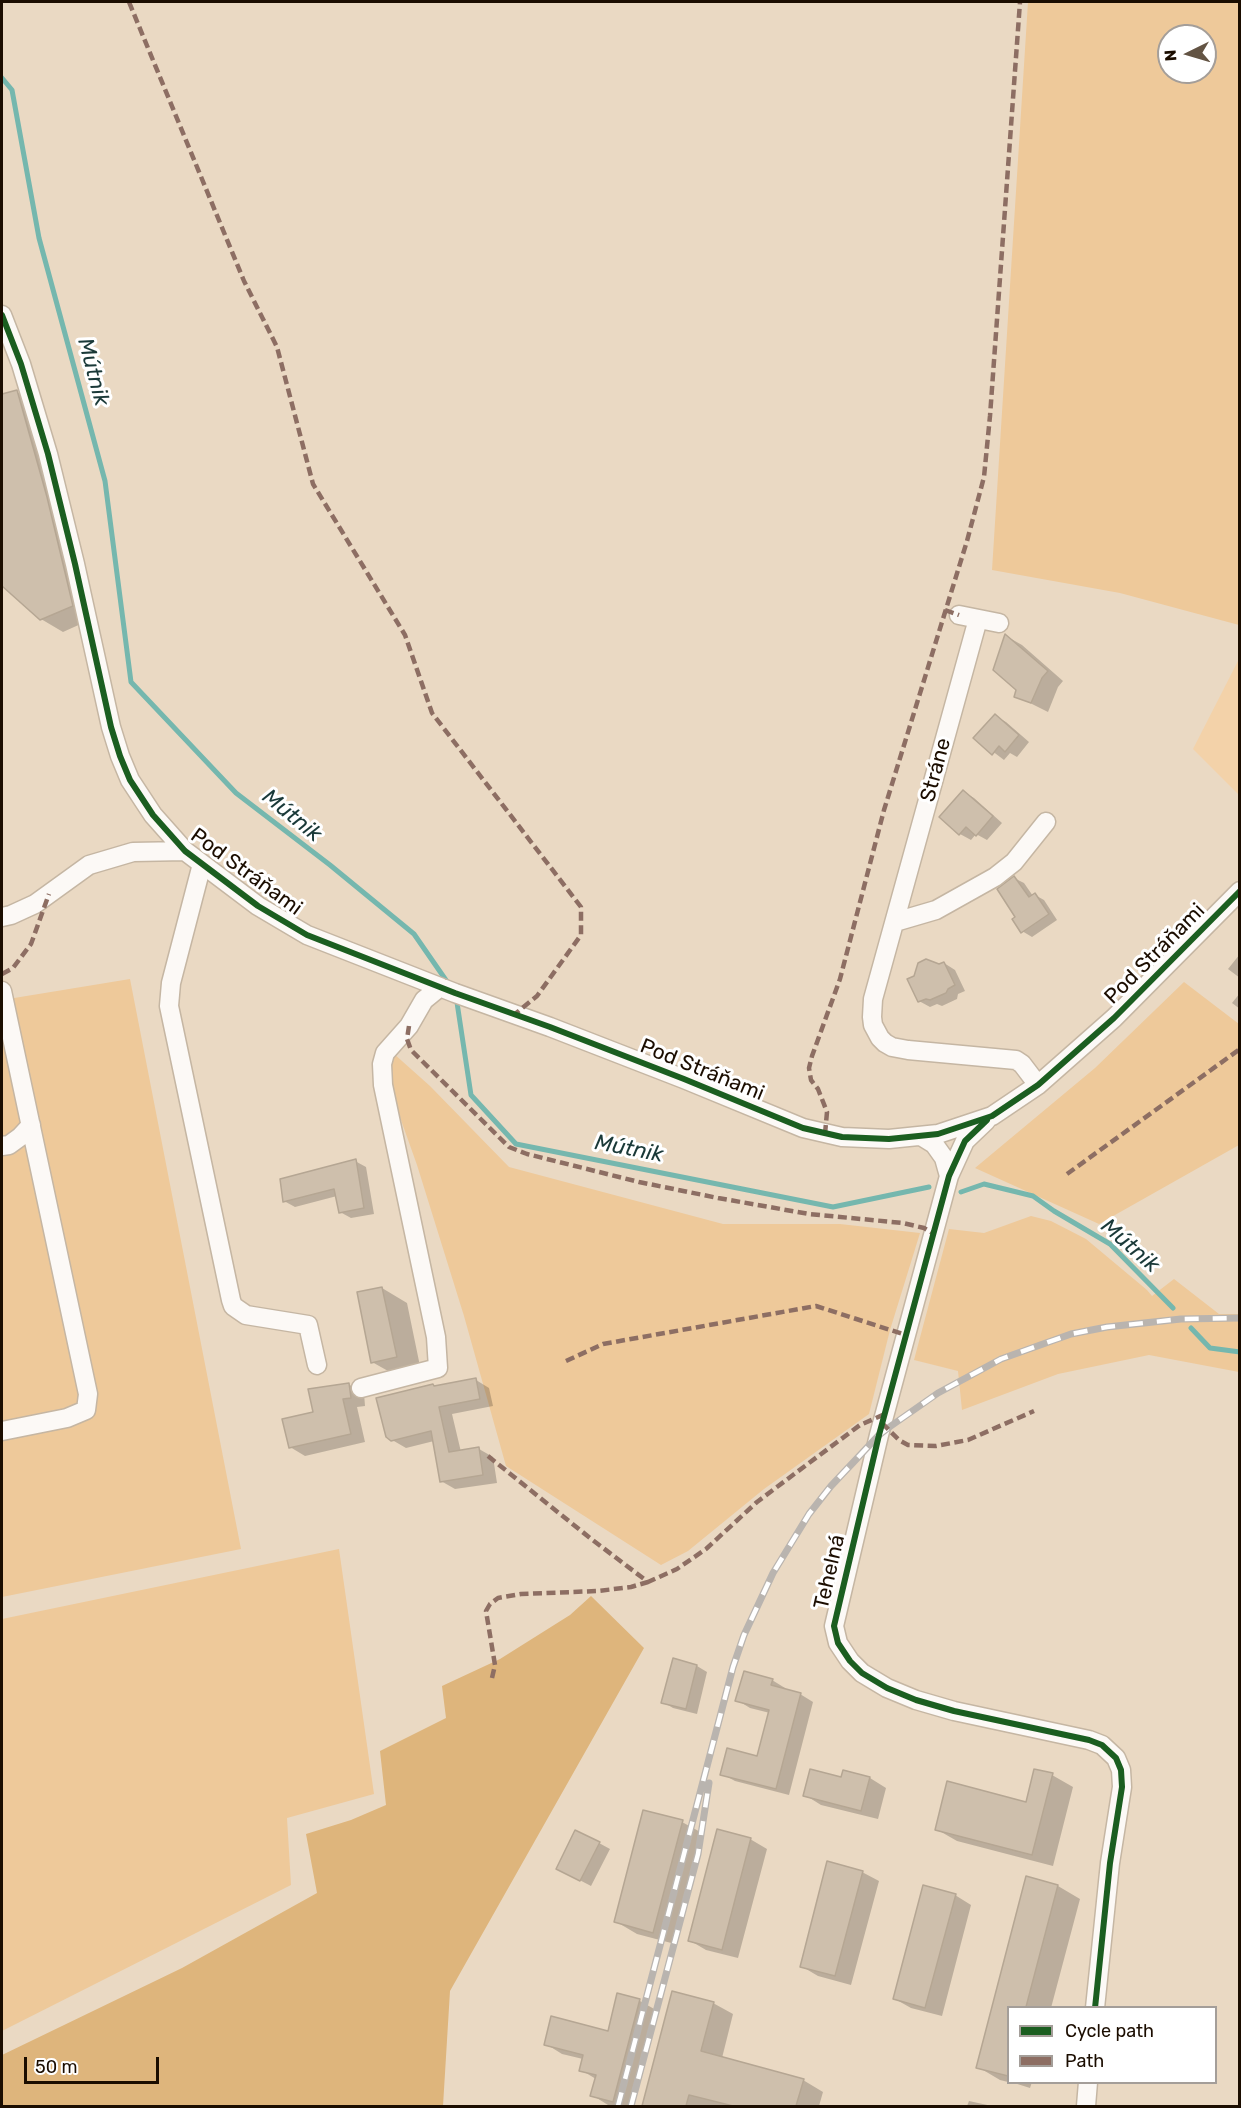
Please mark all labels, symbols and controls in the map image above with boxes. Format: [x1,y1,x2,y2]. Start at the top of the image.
north arrow [1157,24,1217,84]
text: N [1161,49,1181,62]
water label: Mútnik [71,335,115,409]
street label: Stráne [915,735,957,805]
water label: Mútnik [257,784,327,848]
street label: Pod Stráňami [185,823,307,921]
street label: Pod Stráňami [1100,899,1210,1009]
street label: Pod Stráňami [636,1034,768,1106]
water label: Mútnik [592,1129,666,1169]
water label: Mútnik [1095,1213,1165,1279]
street label: Tehelná [809,1532,851,1612]
legend [1007,2006,1217,2084]
text: Cycle path [1065,2020,1154,2042]
scale bar [27,2045,162,2083]
text: Path [1065,2050,1104,2072]
text: 50 m [35,2056,78,2078]

